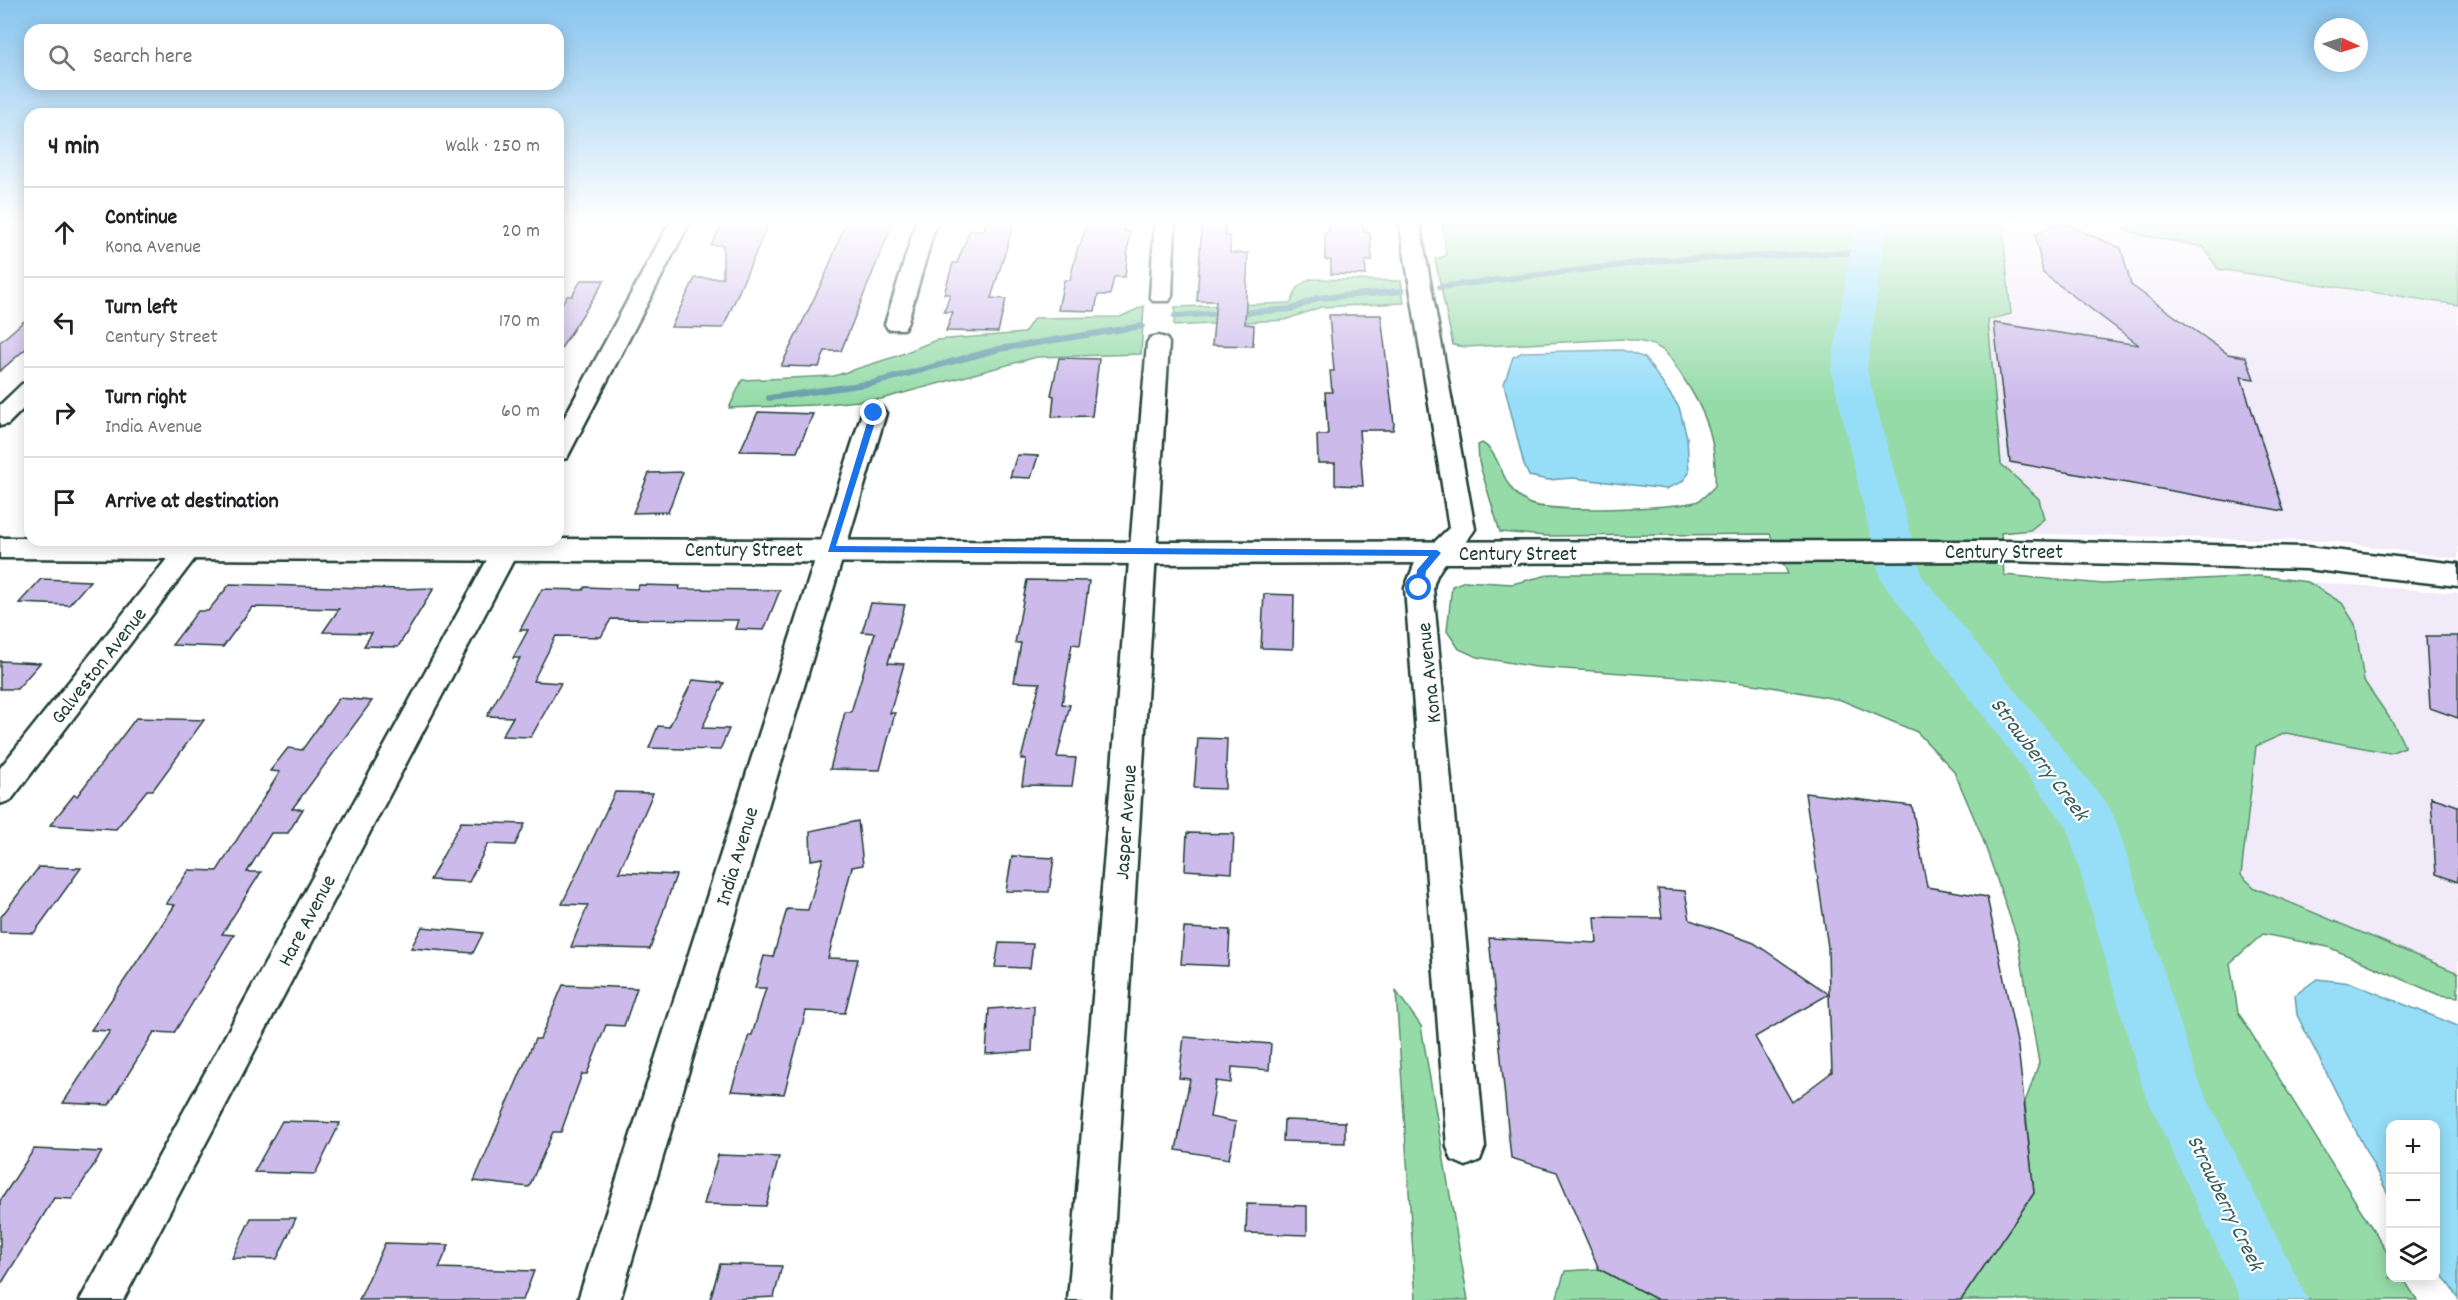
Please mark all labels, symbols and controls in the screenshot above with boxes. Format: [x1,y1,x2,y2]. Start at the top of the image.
north arrow [2314,18,2368,72]
search box [24,24,564,90]
icon: search [45,41,78,74]
text: Search here [93,42,192,73]
text: 4 min [48,129,99,166]
text: Walk · 250 m [445,133,540,161]
text: Continue [105,203,177,234]
icon: ahead [48,216,81,249]
text: 20 m [502,218,540,246]
text: Kona Avenue [105,234,201,262]
text: Turn left [105,293,177,324]
icon: left [48,306,81,339]
text: 170 m [499,308,540,336]
text: Century Street [105,324,218,352]
text: Turn right [105,383,187,414]
icon: right [48,396,81,429]
text: 60 m [501,398,540,426]
route end [860,399,886,425]
text: India Avenue [105,414,202,442]
icon: arrive [48,486,81,519]
text: Arrive at destination [105,487,279,518]
street label: Century Street [685,537,803,567]
street label: Century Street [1945,539,2063,569]
street label: Century Street [1459,541,1577,571]
route start [1405,574,1431,600]
street label: Galveston Avenue [45,602,156,732]
street label: Kona Avenue [1411,621,1451,724]
water label: Strawberry Creek [1981,692,2096,830]
street label: Jasper Avenue [1109,764,1147,881]
street label: India Avenue [710,804,768,910]
street label: Hare Avenue [272,870,345,973]
map controls [2386,1120,2440,1282]
button: + [2386,1120,2440,1174]
water label: Strawberry Creek [2178,1131,2271,1278]
button: − [2386,1174,2440,1228]
button: layers [2386,1228,2440,1282]

